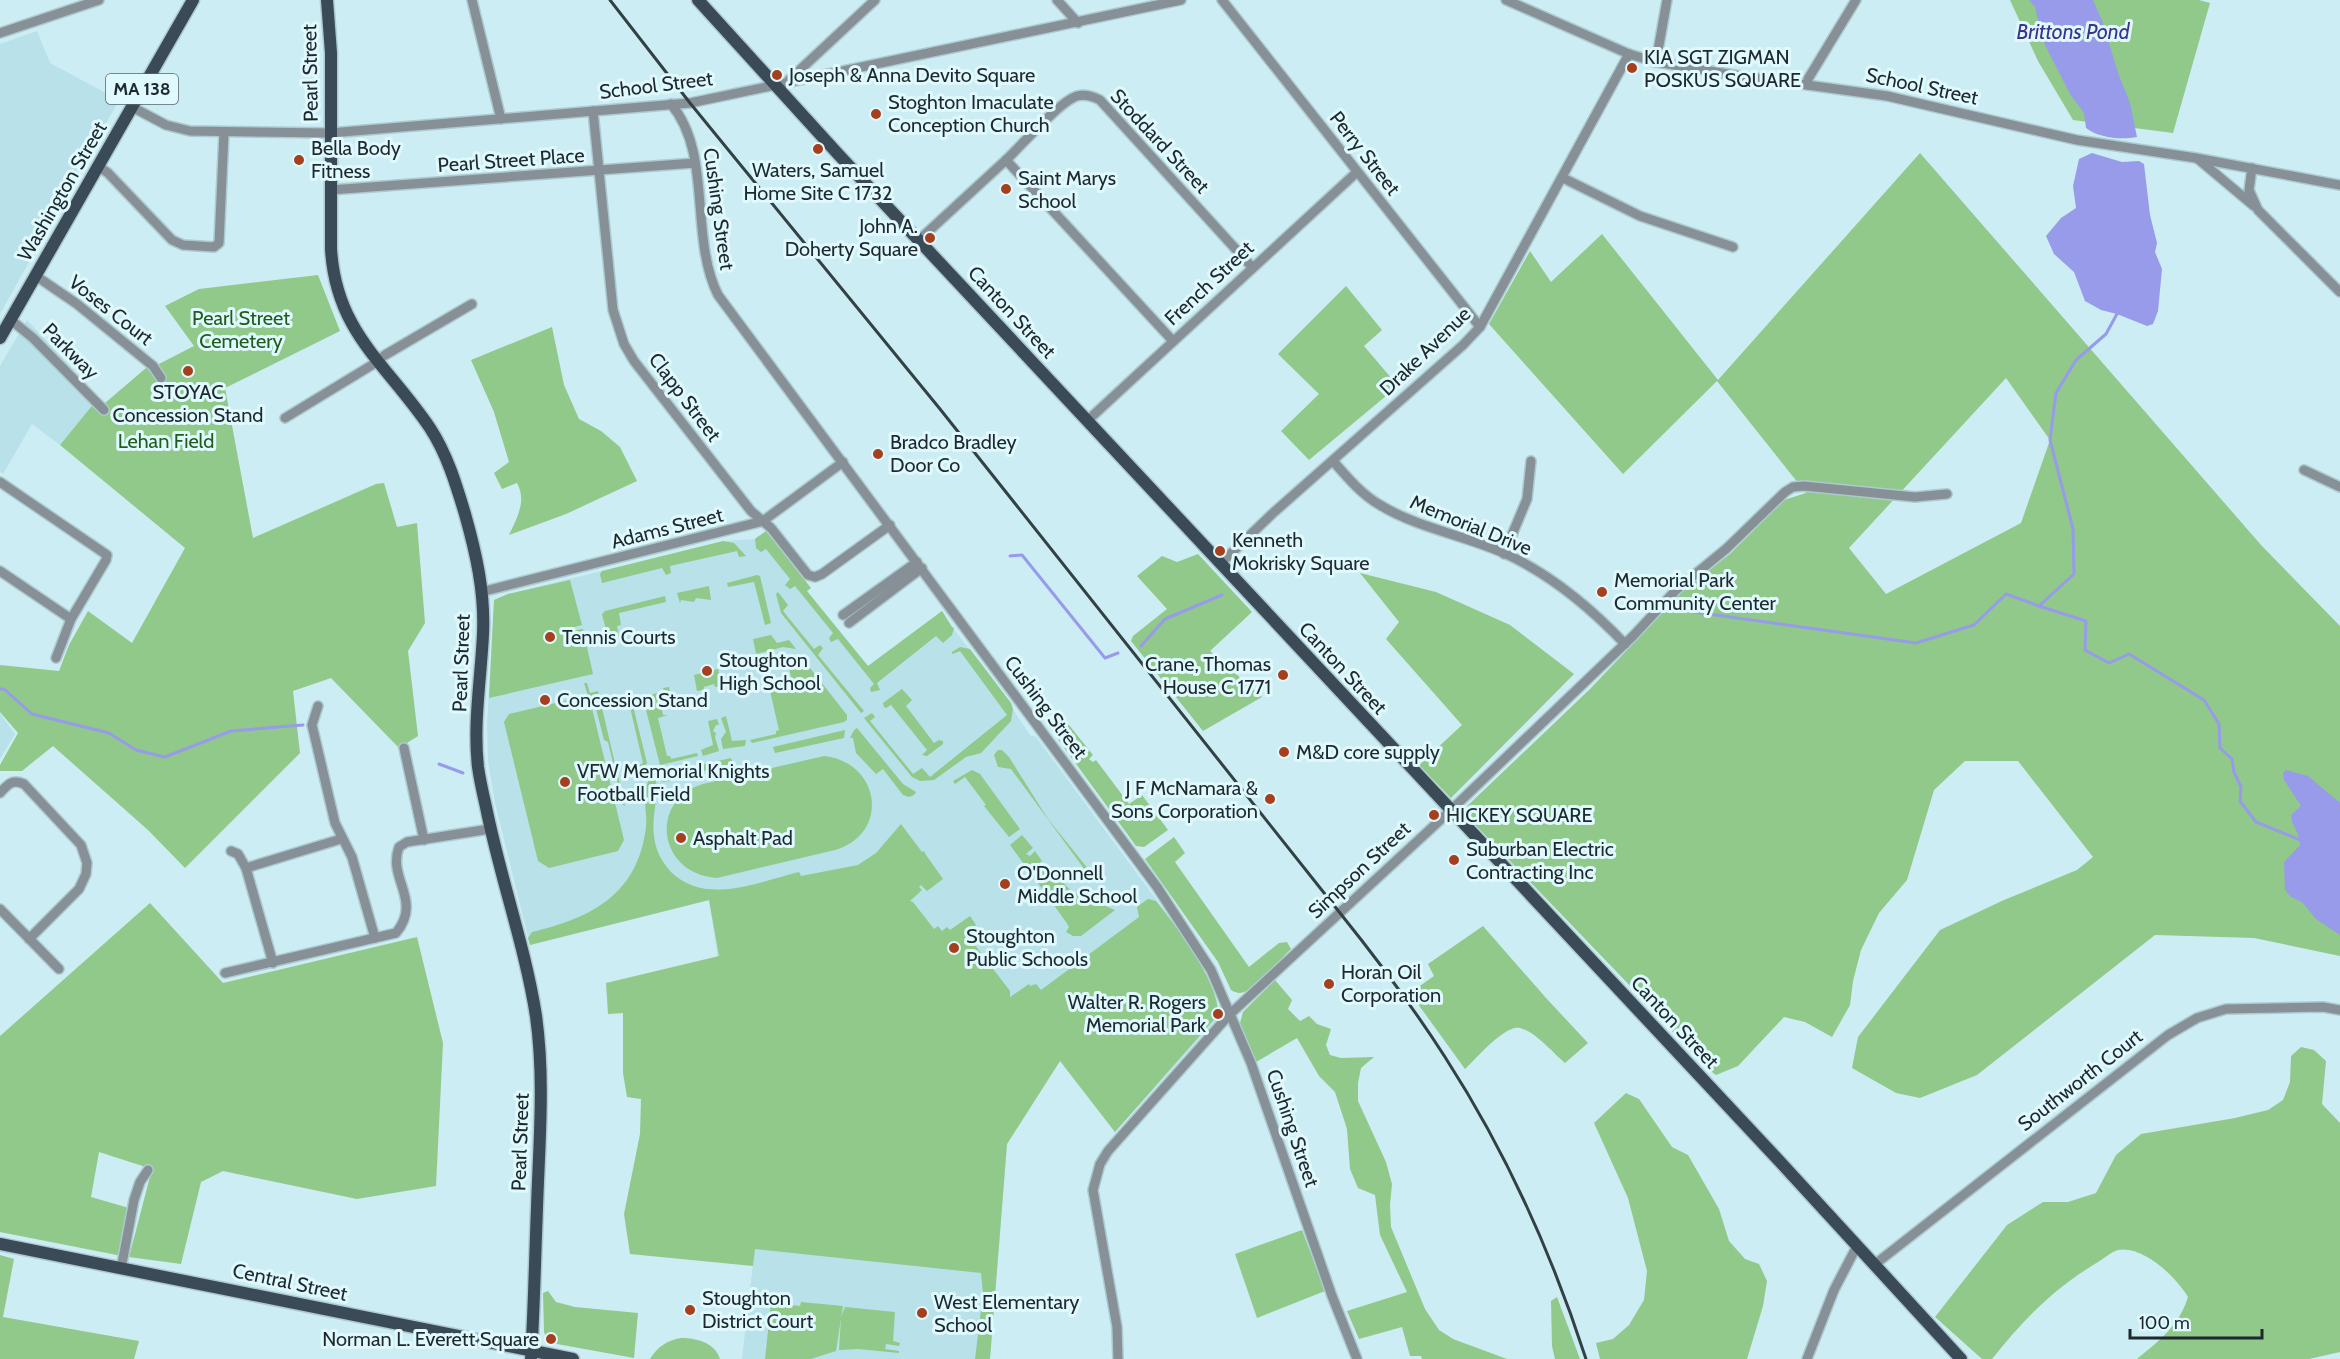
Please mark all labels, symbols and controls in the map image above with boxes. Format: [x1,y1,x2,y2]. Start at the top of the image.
water label: Brittons Pond [2016,19,2131,44]
street label: Pearl Street [297,24,323,122]
place label: KIA SGT ZIGMAN POSKUS SQUARE [1644,45,1801,92]
marker: KIA SGT ZIGMAN POSKUS SQUARE [1625,61,1639,75]
street label: School Street [1864,62,1981,110]
place label: Joseph & Anna Devito Square [788,63,1035,87]
street label: School Street [598,66,714,104]
marker: Joseph & Anna Devito Square [770,68,784,82]
road number: MA 138 [106,74,178,104]
street label: Stoddard Street [1106,84,1215,198]
place label: Stoghton Imaculate Conception Church [888,90,1054,137]
street label: Perry Street [1325,106,1405,200]
marker: Stoghton Imaculate Conception Church [869,107,883,121]
street label: Washington Street [12,117,112,265]
place label: Bella Body Fitness [311,136,401,183]
marker: Waters, Samuel Home Site C 1732 [811,142,825,156]
street label: Pearl Street Place [437,143,585,177]
street label: Cushing Street [699,146,739,272]
marker: Bella Body Fitness [292,153,306,167]
place label: Waters, Samuel Home Site C 1732 [743,158,893,205]
place label: Saint Marys School [1018,166,1116,213]
marker: Saint Marys School [999,182,1013,196]
place label: John A. Doherty Square [785,214,918,261]
marker: John A. Doherty Square [923,231,937,245]
street label: French Street [1160,236,1259,330]
street label: Canton Street [963,261,1061,363]
street label: Voses Court [64,270,158,350]
street label: Drake Avenue [1375,302,1475,400]
park label: Pearl Street Cemetery [192,306,290,353]
street label: Parkway [38,318,104,384]
street label: Clapp Street [644,348,726,446]
marker: STOYAC Concession Stand [181,364,195,378]
place label: STOYAC Concession Stand [113,380,263,427]
park label: Lehan Field [118,429,214,453]
place label: Bradco Bradley Door Co [890,430,1017,477]
marker: Bradco Bradley Door Co [871,447,885,461]
street label: Memorial Drive [1407,490,1535,560]
street label: Adams Street [609,502,726,553]
place label: Kenneth Mokrisky Square [1232,528,1370,575]
marker: Kenneth Mokrisky Square [1213,544,1227,558]
place label: Memorial Park Community Center [1614,568,1777,615]
marker: Memorial Park Community Center [1595,585,1609,599]
street label: Pearl Street [447,613,475,712]
street label: Canton Street [1294,617,1392,719]
place label: Tennis Courts [562,625,676,649]
marker: Tennis Courts [543,630,557,644]
place label: Stoughton High School [719,648,821,695]
street label: Cushing Street [999,651,1093,764]
place label: Crane, Thomas House C 1771 [1145,652,1271,699]
marker: Stoughton High School [700,664,714,678]
marker: Crane, Thomas House C 1771 [1276,668,1290,682]
place label: Concession Stand [557,688,708,712]
marker: Concession Stand [538,693,552,707]
place label: M&D core supply [1296,740,1440,764]
marker: M&D core supply [1277,745,1291,759]
place label: VFW Memorial Knights Football Field [577,759,770,806]
marker: VFW Memorial Knights Football Field [558,775,572,789]
place label: J F McNamara & Sons Corporation [1111,776,1258,823]
marker: J F McNamara & Sons Corporation [1263,792,1277,806]
place label: HICKEY SQUARE [1446,803,1592,827]
marker: HICKEY SQUARE [1427,808,1441,822]
street label: Simpson Street [1303,816,1415,923]
place label: Asphalt Pad [693,826,793,850]
marker: Asphalt Pad [674,831,688,845]
place label: Suburban Electric Contracting Inc [1466,837,1614,884]
marker: Suburban Electric Contracting Inc [1447,853,1461,867]
place label: O'Donnell Middle School [1017,861,1137,908]
marker: O'Donnell Middle School [998,877,1012,891]
place label: Stoughton Public Schools [966,924,1088,971]
marker: Stoughton Public Schools [947,941,961,955]
place label: Horan Oil Corporation [1341,960,1441,1007]
street label: Canton Street [1626,971,1724,1073]
marker: Horan Oil Corporation [1322,977,1336,991]
place label: Walter R. Rogers Memorial Park [1068,990,1206,1037]
marker: Walter R. Rogers Memorial Park [1211,1007,1225,1021]
street label: Southworth Court [2013,1024,2147,1136]
street label: Cushing Street [1262,1066,1324,1190]
street label: Pearl Street [506,1092,534,1191]
street label: Central Street [231,1258,350,1306]
place label: Stoughton District Court [702,1286,813,1333]
place label: West Elementary School [934,1290,1079,1337]
scale bar [2130,1302,2262,1340]
marker: Stoughton District Court [683,1303,697,1317]
marker: West Elementary School [915,1306,929,1320]
text: 100 m [2139,1312,2190,1334]
place label: Norman L. Everett Square [322,1327,539,1351]
marker: Norman L. Everett Square [544,1332,558,1346]

